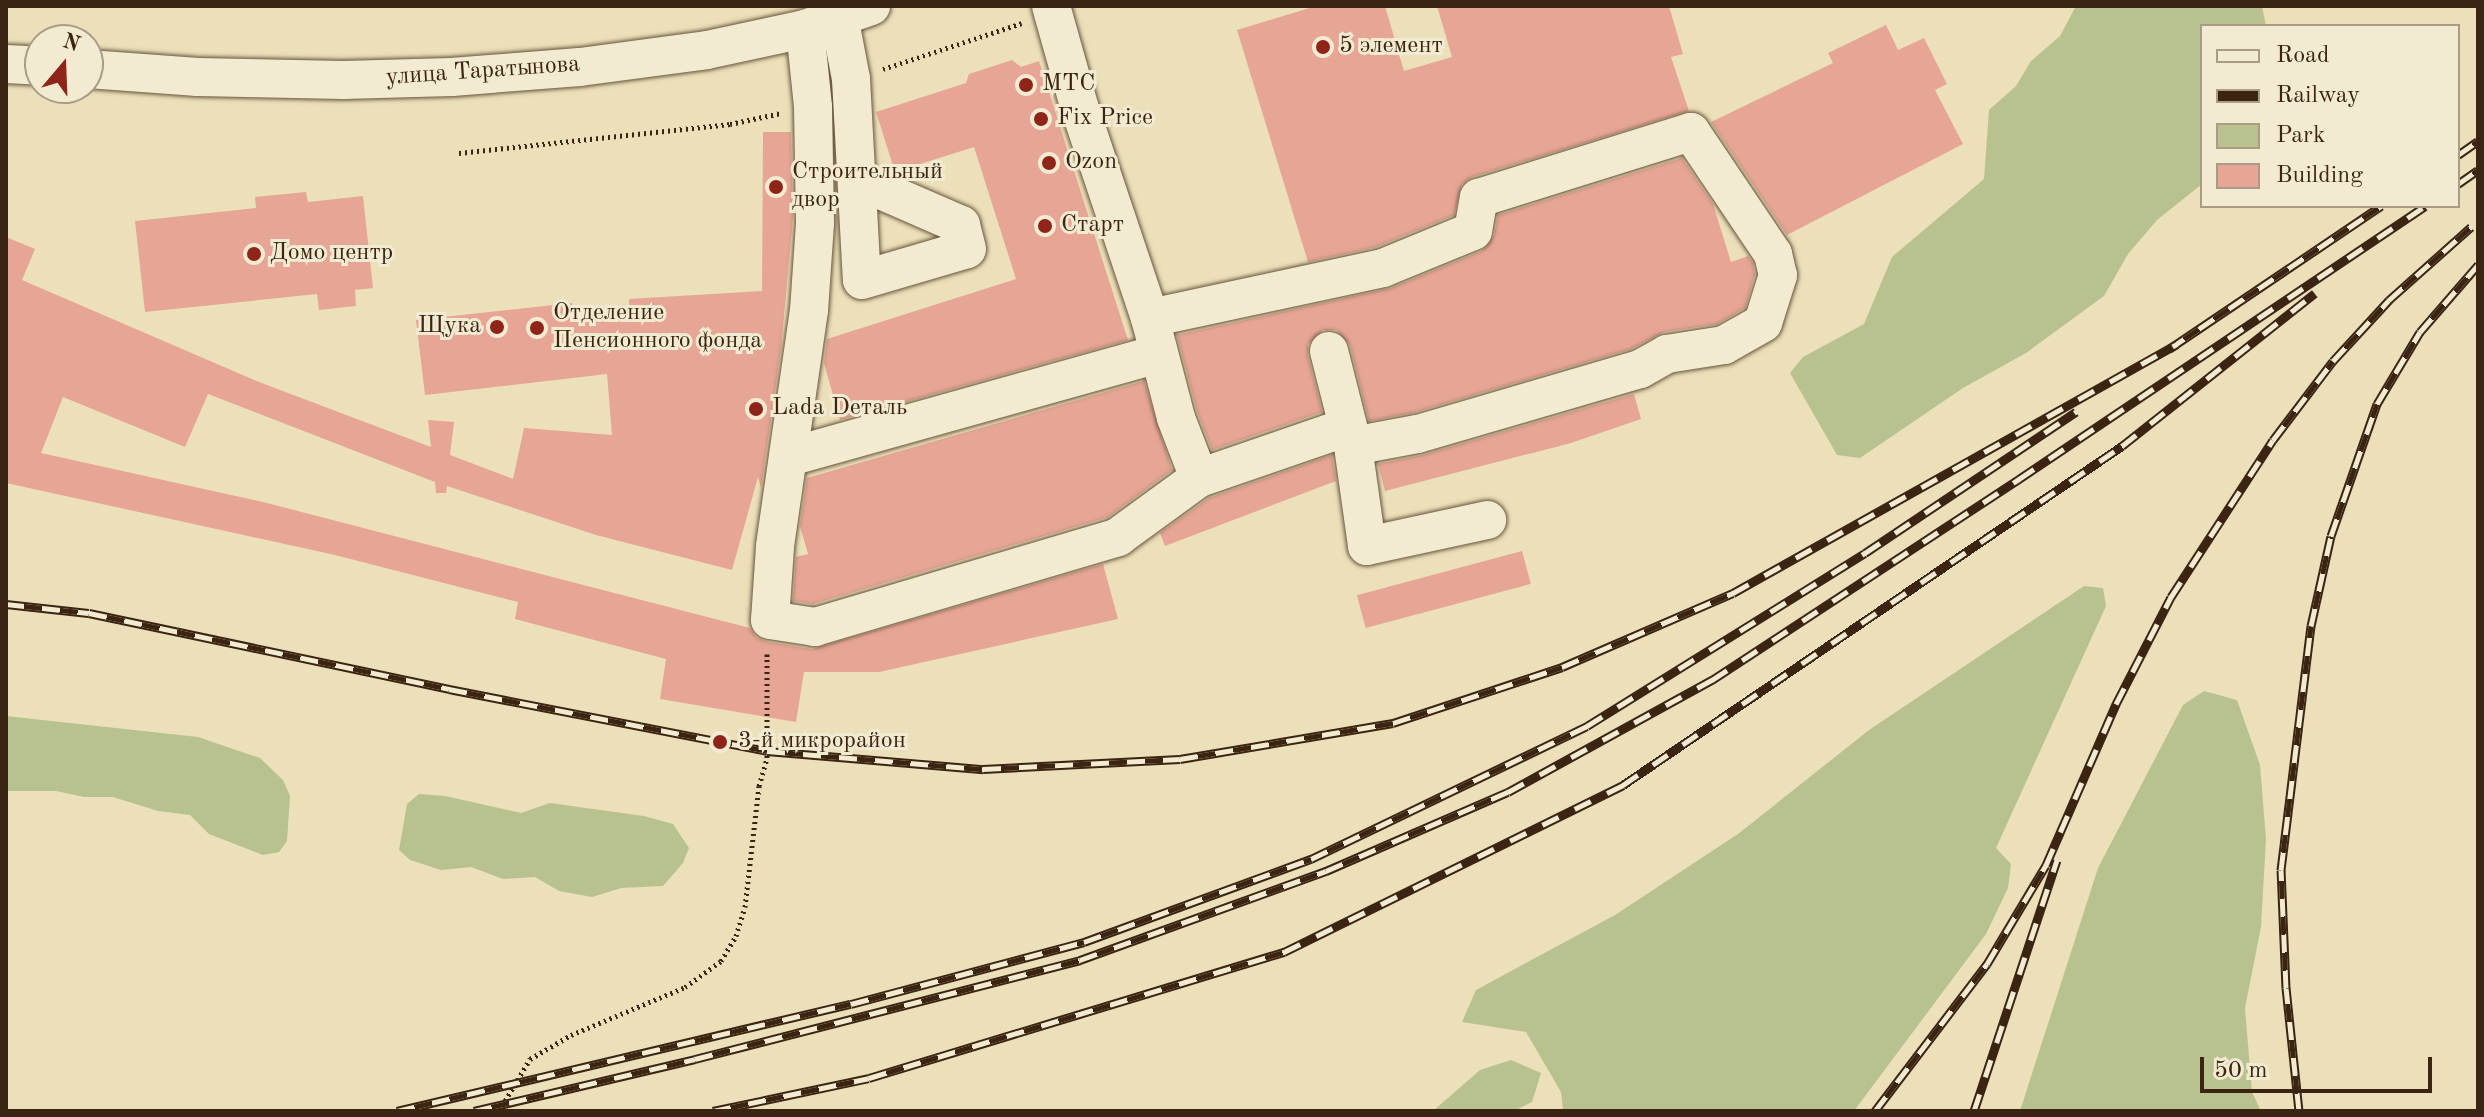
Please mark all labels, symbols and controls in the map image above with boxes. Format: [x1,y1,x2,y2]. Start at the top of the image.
north arrow [24,24,104,104]
legend [2200,24,2460,208]
text: N [60,30,83,56]
place label: 5 элемент [1339,33,1443,61]
marker: 5 элемент [1314,38,1332,56]
text: Road [2276,44,2329,68]
street label: улица Таратынова [385,51,581,93]
place label: МТС [1042,71,1095,99]
marker: МТС [1017,76,1035,94]
text: Railway [2276,84,2360,108]
place label: Fix Price [1057,105,1153,133]
marker: Fix Price [1032,110,1050,128]
text: Park [2276,124,2325,148]
place label: Ozon [1065,149,1117,177]
marker: Ozon [1040,154,1058,172]
place label: Строительный двор [792,159,943,215]
text: Building [2276,164,2363,188]
marker: Строительный двор [767,178,785,196]
place label: Старт [1061,212,1124,240]
marker: Старт [1036,217,1054,235]
place label: Домо центр [270,240,393,268]
marker: Домо центр [245,245,263,263]
place label: Отделение Пенсионного фонда [553,300,762,356]
place label: Щука [418,313,481,341]
marker: Щука [488,318,506,336]
marker: Отделение Пенсионного фонда [528,319,546,337]
place label: Lada Dеталь [772,395,907,423]
marker: Lada Dеталь [747,400,765,418]
place label: 3-й микрорайон [738,728,906,756]
marker: 3-й микрорайон [709,731,731,753]
scale bar [2204,1041,2436,1091]
text: 50 m [2214,1059,2268,1083]

